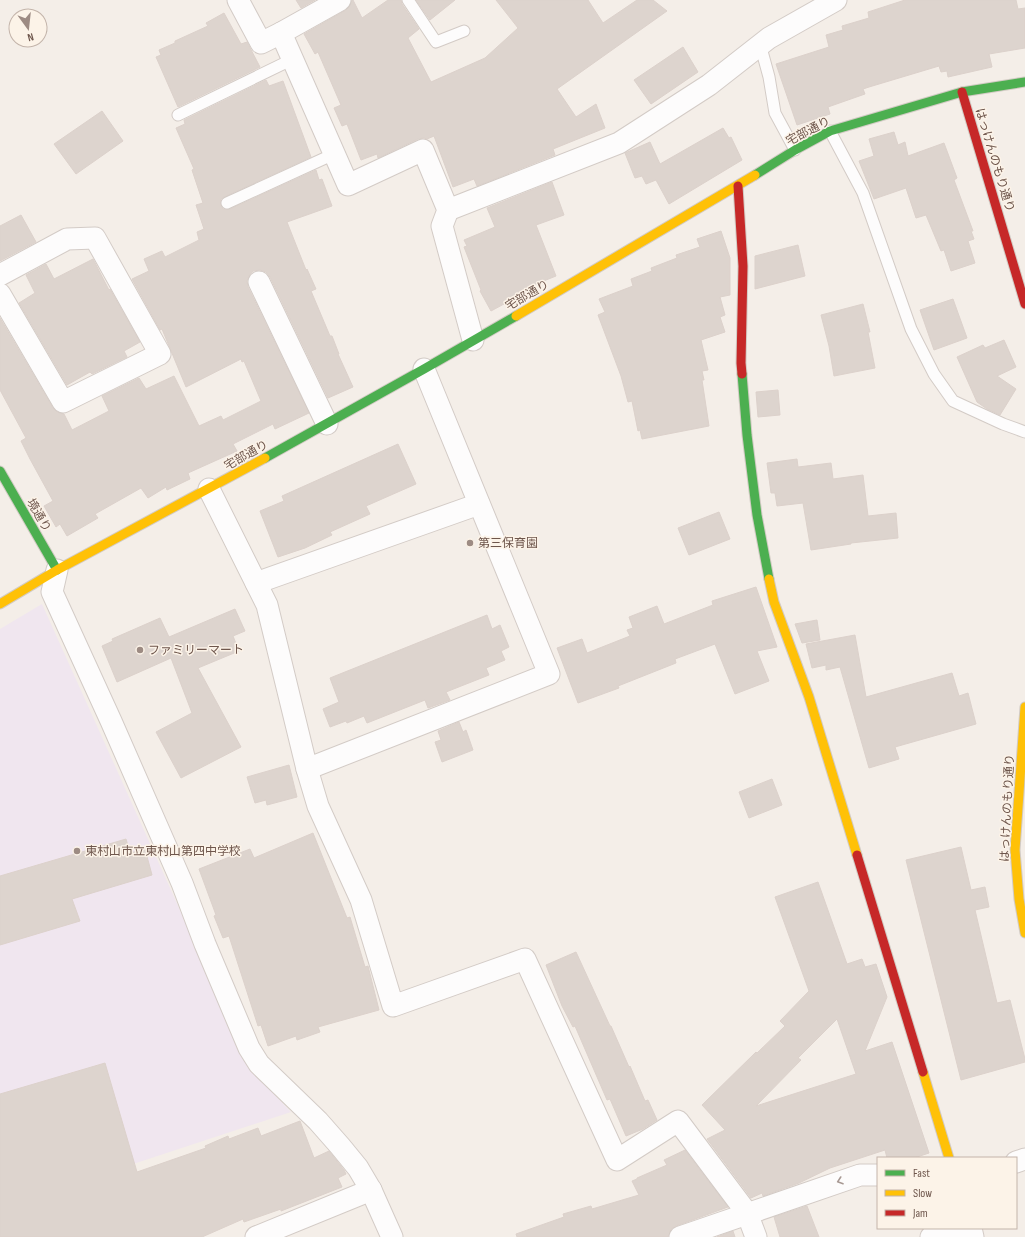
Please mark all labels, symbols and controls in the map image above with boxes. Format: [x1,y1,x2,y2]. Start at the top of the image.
north arrow [8,8,48,48]
text: N [26,30,35,44]
street label: はっけんのもり通り [972,106,1017,214]
street label: 宅部通り [783,114,833,149]
street label: 宅部通り [503,277,552,314]
street label: 宅部通り [222,437,271,474]
street label: 境通り [23,496,54,535]
place label: 第三保育園 [478,536,538,551]
marker: 第三保育園 [465,538,475,548]
place label: ファミリーマート [148,643,244,658]
marker: ファミリーマート [135,645,145,655]
street label: はっけんのもり通り [997,754,1018,862]
place label: 東村山市立東村山第四中学校 [85,844,241,859]
marker: 東村山市立東村山第四中学校 [72,846,82,856]
legend [877,1157,1017,1229]
text: Fast [913,1166,930,1181]
one-way arrow [837,1177,844,1185]
text: Slow [913,1186,932,1201]
text: Jam [912,1206,928,1221]

